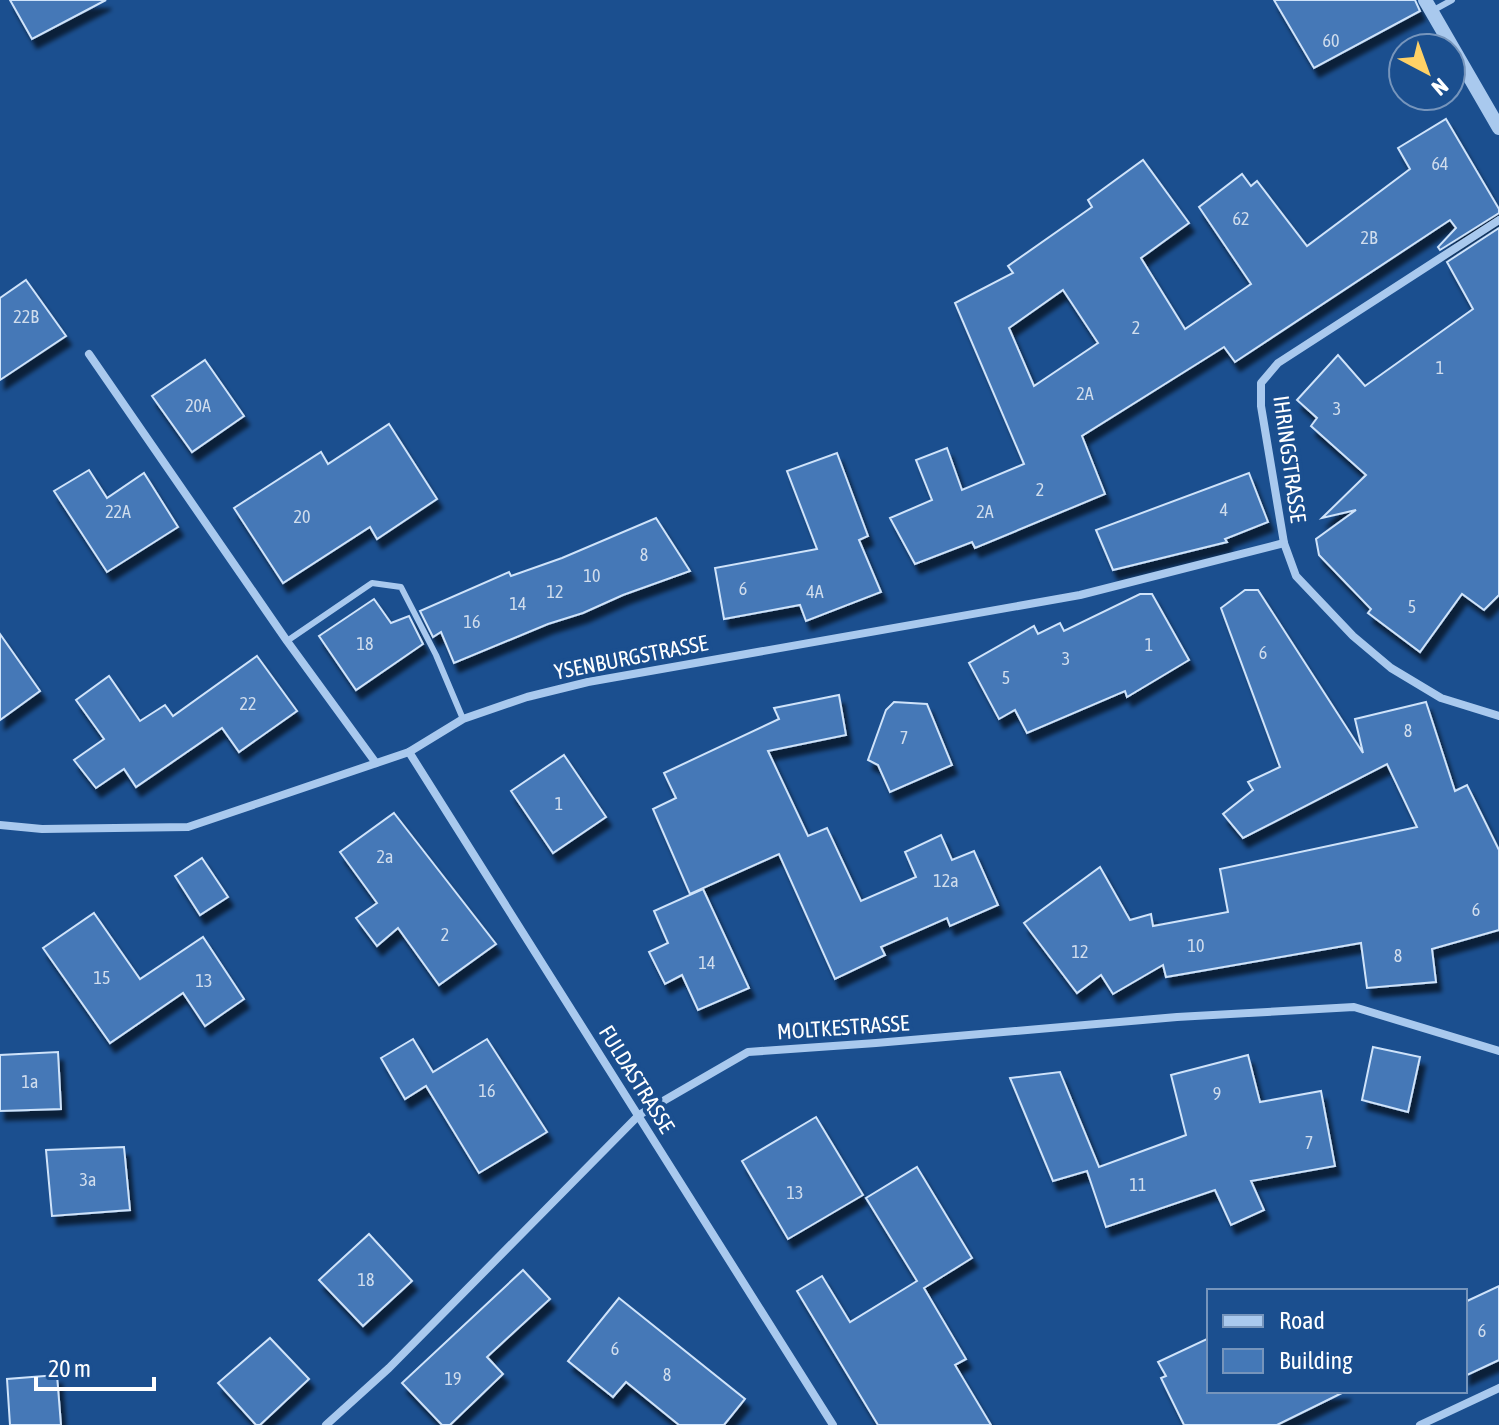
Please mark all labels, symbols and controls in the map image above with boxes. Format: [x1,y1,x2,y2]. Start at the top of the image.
house number: 60 [1323,30,1339,51]
north arrow [1387,32,1467,112]
text: N [1427,73,1454,101]
house number: 64 [1432,153,1448,174]
house number: 62 [1233,208,1249,229]
house number: 2B [1361,227,1378,248]
house number: 22B [13,306,39,327]
house number: 2 [1132,317,1140,338]
house number: 1 [1436,357,1444,378]
house number: 2A [1076,383,1094,404]
street label: IHRINGSTRASSE [1268,394,1312,525]
house number: 20A [185,395,211,416]
house number: 3 [1333,398,1341,419]
house number: 2 [1036,479,1044,500]
house number: 4 [1220,499,1228,520]
house number: 22A [105,501,131,522]
house number: 2A [976,501,994,522]
house number: 20 [294,506,310,527]
house number: 8 [640,544,648,565]
house number: 10 [584,565,600,586]
house number: 6 [739,578,747,599]
house number: 12 [547,581,563,602]
house number: 4A [806,581,824,602]
house number: 14 [510,593,526,614]
house number: 5 [1408,596,1416,617]
house number: 16 [464,611,480,632]
street label: YSENBURGSTRASSE [552,629,711,685]
house number: 18 [357,633,373,654]
house number: 1 [1145,634,1153,655]
house number: 6 [1259,642,1267,663]
house number: 3 [1062,648,1070,669]
house number: 5 [1002,667,1010,688]
house number: 22 [240,693,256,714]
house number: 8 [1404,720,1412,741]
house number: 7 [900,727,908,748]
house number: 1 [555,793,563,814]
house number: 2a [377,846,393,867]
house number: 12a [933,870,959,891]
house number: 6 [1472,899,1480,920]
house number: 2 [441,924,449,945]
house number: 10 [1188,935,1204,956]
house number: 12 [1072,941,1088,962]
house number: 8 [1394,945,1402,966]
house number: 14 [699,952,715,973]
house number: 15 [94,967,110,988]
house number: 13 [196,970,212,991]
street label: MOLTKESTRASSE [776,1009,911,1045]
street label: FULDASTRASSE [594,1020,681,1138]
house number: 1a [22,1071,38,1092]
house number: 16 [479,1080,495,1101]
house number: 9 [1213,1083,1221,1104]
house number: 7 [1305,1132,1313,1153]
house number: 3a [80,1169,96,1190]
house number: 11 [1130,1174,1146,1195]
house number: 13 [787,1182,803,1203]
house number: 18 [358,1269,374,1290]
legend [1207,1289,1467,1393]
text: Road [1279,1307,1325,1334]
house number: 6 [1478,1320,1486,1341]
house number: 6 [611,1338,619,1359]
scale bar [36,1341,154,1391]
text: Building [1279,1347,1353,1374]
text: 20 m [48,1355,91,1382]
house number: 8 [663,1364,671,1385]
house number: 19 [445,1368,461,1389]

